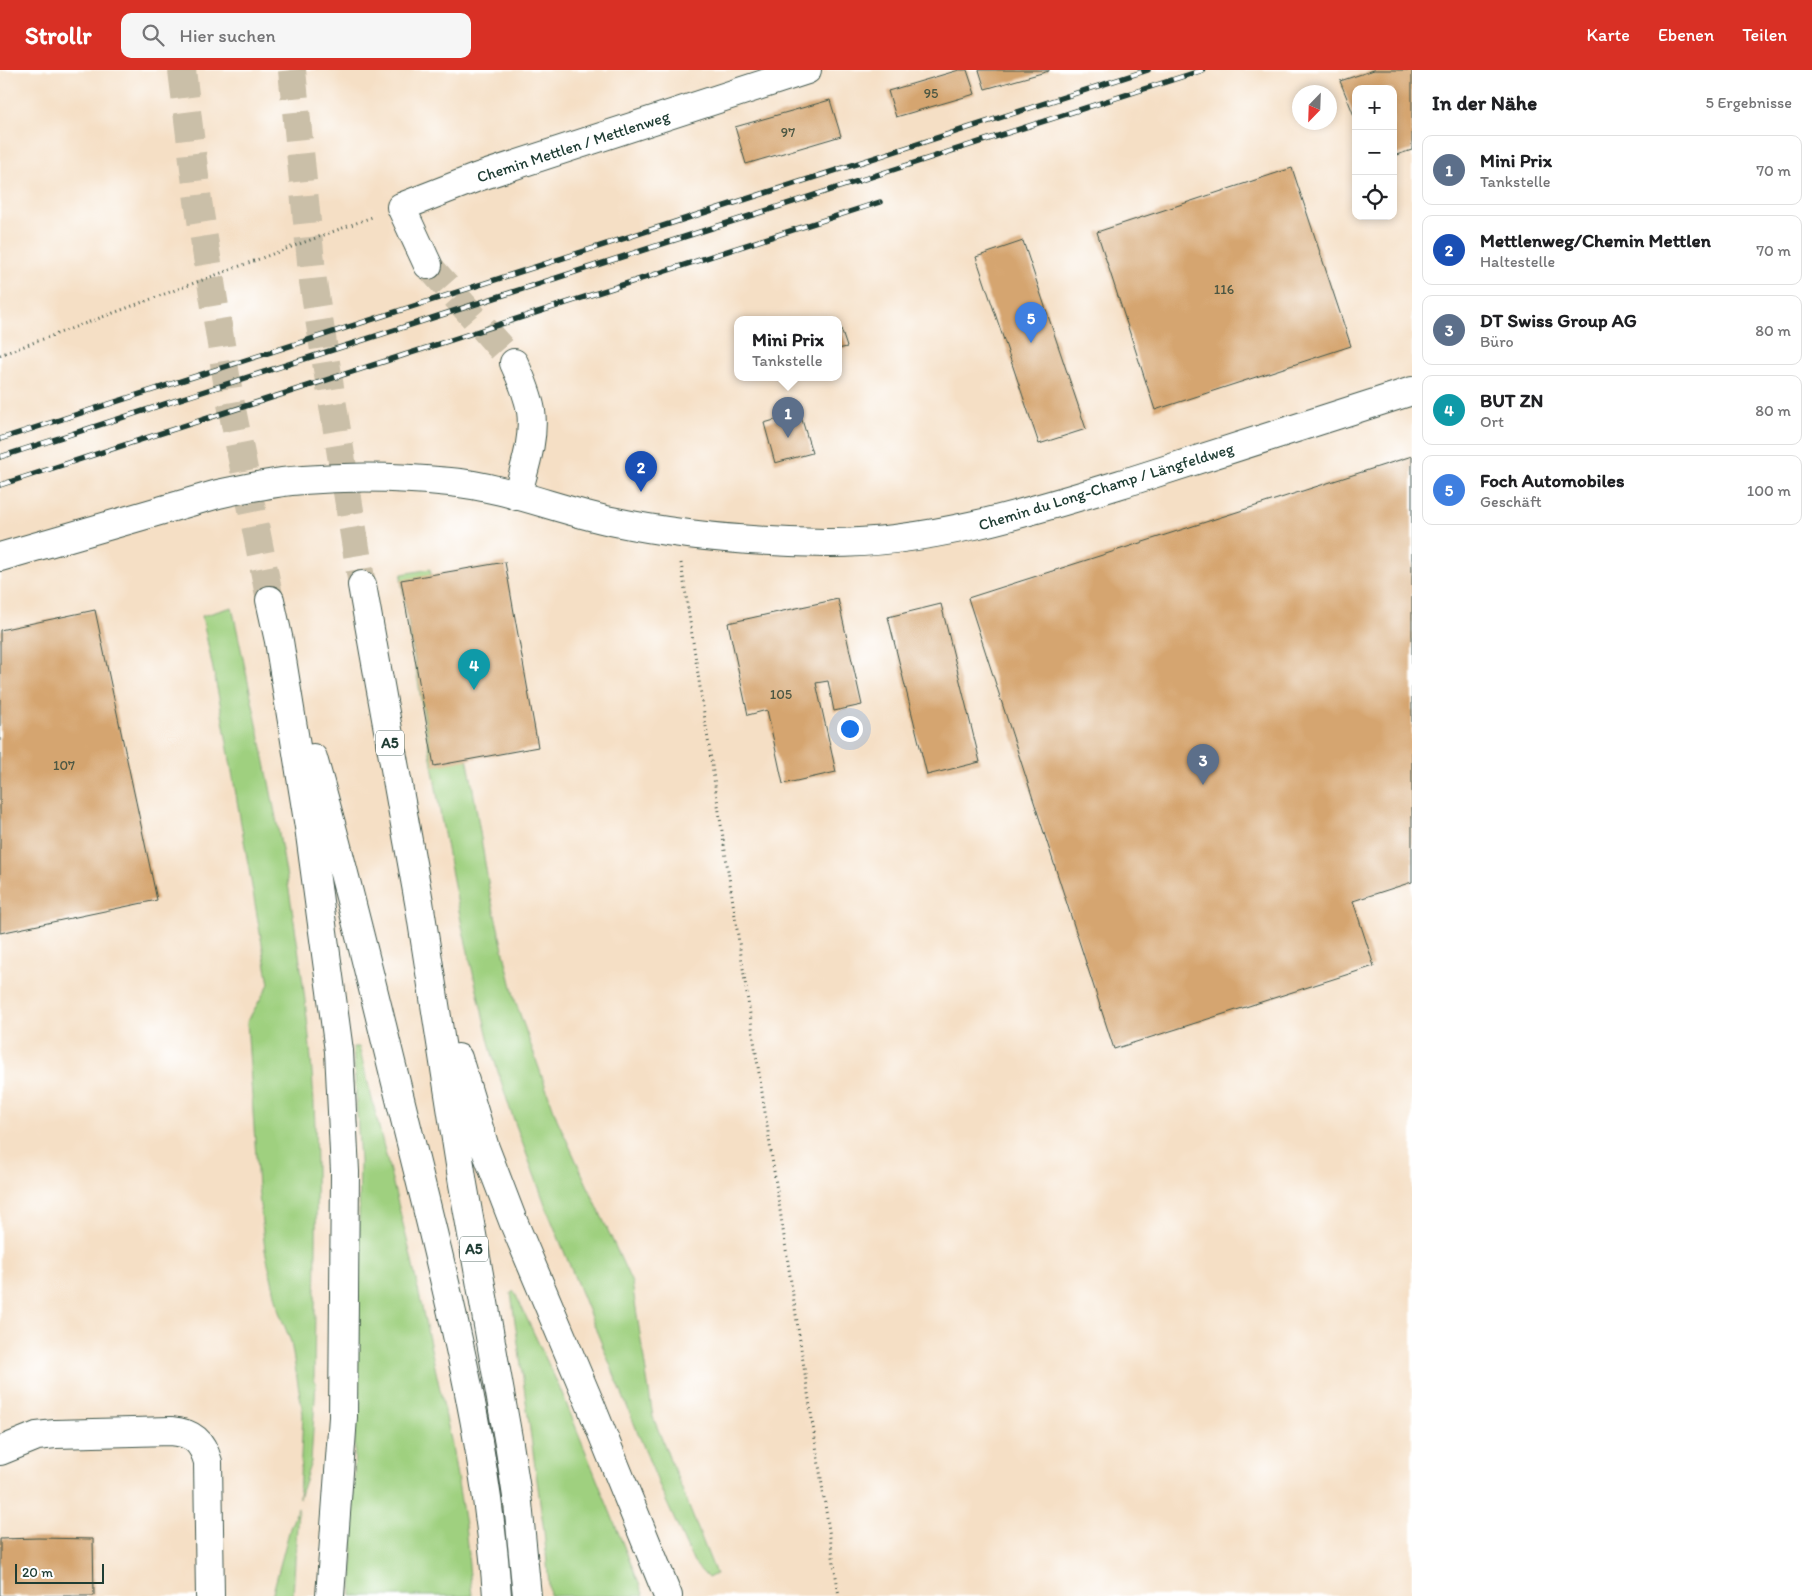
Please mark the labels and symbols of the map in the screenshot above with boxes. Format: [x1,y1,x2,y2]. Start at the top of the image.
house number: 95 [924,85,938,102]
north arrow [1292,85,1337,130]
street label: Chemin Mettlen / Mettlenweg [474,106,673,187]
house number: 97 [781,124,795,141]
house number: 116 [1214,281,1234,298]
pin: 5 [1015,302,1047,343]
pin: 1 [772,397,804,438]
street label: Chemin du Long-Champ / Längfeldweg [976,438,1237,534]
pin: 2 [625,451,657,492]
pin: 4 [458,649,490,690]
house number: 105 [770,686,792,703]
your location [837,716,863,742]
road number: A5 [376,730,404,756]
pin: 3 [1187,744,1219,785]
house number: 107 [53,757,75,774]
road number: A5 [460,1236,488,1262]
scale bar [15,1561,104,1584]

